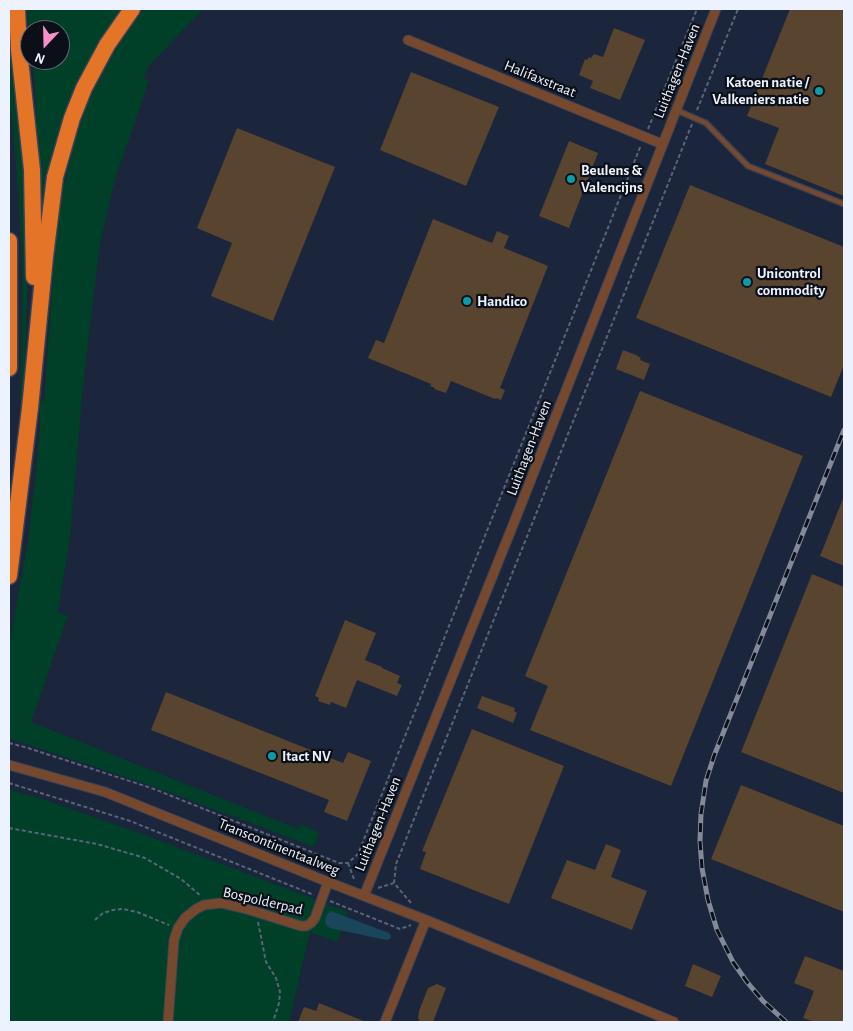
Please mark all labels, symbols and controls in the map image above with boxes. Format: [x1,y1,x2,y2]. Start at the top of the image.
north arrow [20,20,70,70]
street label: Luithagen-Haven [650,21,704,121]
text: N [33,50,47,66]
street label: Halifaxstraat [502,56,578,102]
place label: Katoen natie / Valkeniers natie [712,73,809,108]
marker: Katoen natie / Valkeniers natie [813,85,825,97]
place label: Beulens & Valencijns [581,161,643,196]
marker: Beulens & Valencijns [565,173,577,185]
place label: Unicontrol commodity [757,264,825,299]
marker: Unicontrol commodity [741,276,753,288]
place label: Handico [477,292,527,310]
marker: Handico [461,295,473,307]
street label: Luithagen-Haven [503,398,555,498]
place label: Itact NV [282,747,331,765]
marker: Itact NV [266,750,278,762]
street label: Luithagen-Haven [351,774,405,874]
street label: Transcontinentaalweg [216,814,342,880]
street label: Bospolderpad [221,883,305,919]

